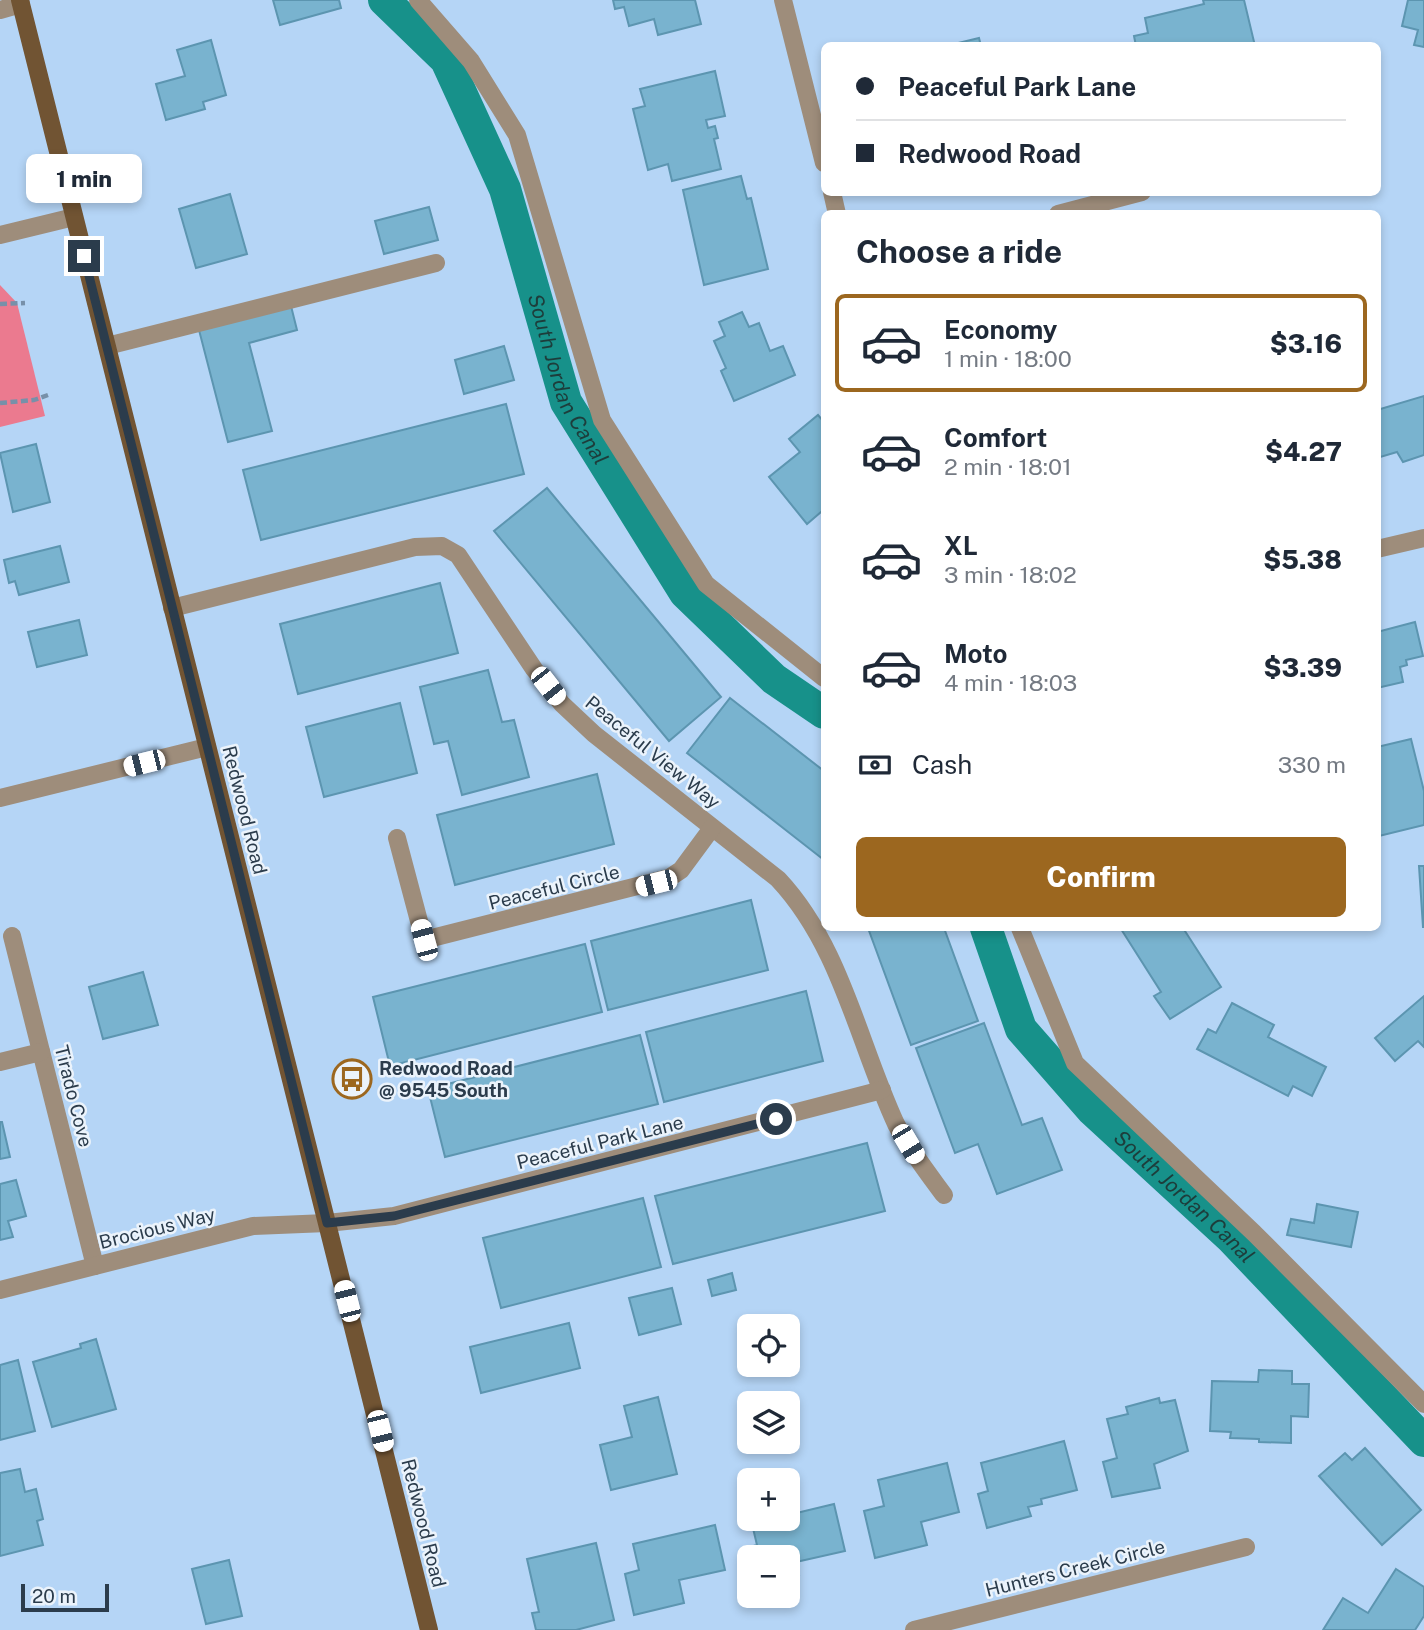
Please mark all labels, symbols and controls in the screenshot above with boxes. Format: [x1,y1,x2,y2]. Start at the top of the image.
text: Peaceful Park Lane [898,71,1136,102]
text: Redwood Road [898,138,1081,169]
callout: 1 min [26,154,142,204]
text: 1 min [56,165,112,192]
text: Choose a ride [856,233,1062,270]
route end [68,240,100,272]
water label: South Jordan Canal [523,291,614,469]
icon: car [860,312,923,375]
text: Economy [944,314,1057,345]
text: $3.16 [1270,328,1342,359]
text: 1 min · 18:00 [944,345,1072,372]
icon: car [860,420,923,483]
text: Comfort [944,422,1047,453]
text: $4.27 [1265,436,1342,467]
text: 2 min · 18:01 [944,453,1072,480]
icon: car [860,528,923,591]
text: XL [944,530,978,561]
text: $5.38 [1263,544,1342,575]
text: 3 min · 18:02 [944,561,1077,588]
icon: car [860,636,923,699]
text: Moto [944,638,1007,669]
text: $3.39 [1264,652,1342,683]
car [527,663,570,709]
text: 4 min · 18:03 [944,669,1077,696]
street label: Peaceful View Way [581,691,725,813]
street label: Redwood Road [218,743,272,877]
icon: cash [856,746,894,784]
car [122,748,167,778]
text: Cash [912,749,972,780]
text: 330 m [1278,751,1346,778]
button: Confirm [856,837,1346,917]
street label: Peaceful Circle [486,860,622,914]
car [634,868,679,898]
car [409,917,440,963]
street label: Tirado Cove [51,1043,97,1149]
place label: Redwood Road @ 9545 South [379,1057,513,1101]
bus stop icon: Redwood Road @ 9545 South [331,1058,373,1100]
route start [760,1103,792,1135]
street label: Peaceful Park Lane [514,1111,686,1173]
car [889,1121,928,1167]
water label: South Jordan Canal [1109,1124,1260,1268]
street label: Brocious Way [97,1203,217,1253]
car [332,1278,363,1324]
map controls [737,1314,800,1608]
button: locate [737,1314,800,1377]
button: layers [737,1391,800,1454]
car [365,1408,396,1454]
street label: Redwood Road [397,1456,451,1590]
button: + [737,1468,800,1531]
street label: Hunters Creek Circle [983,1535,1167,1601]
button: − [737,1545,800,1608]
scale bar [21,1581,108,1613]
text: 20 m [32,1585,76,1607]

